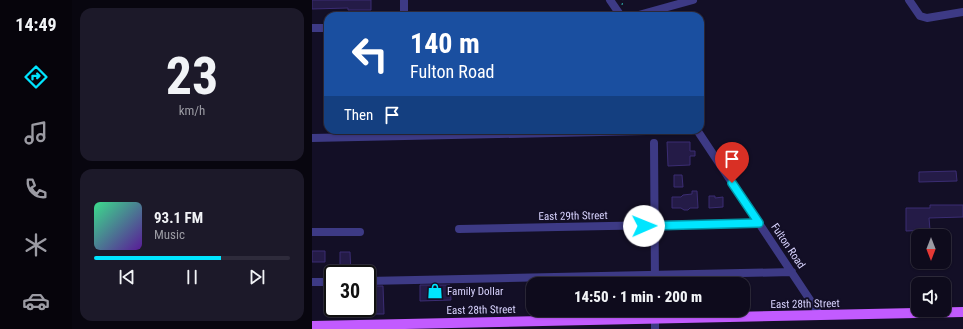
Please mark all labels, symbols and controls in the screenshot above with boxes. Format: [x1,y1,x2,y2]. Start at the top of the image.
text: 14:49 [15,14,57,35]
text: 140 m [410,27,480,60]
icon: left [344,28,396,80]
text: 23 [166,46,218,107]
text: Fulton Road [410,61,494,82]
icon: directions [22,63,50,91]
text: km/h [179,103,205,118]
icon: arrive [381,104,403,126]
text: Then [344,106,373,124]
icon: music [22,119,50,147]
pin [715,142,749,183]
icon: arrive [721,148,743,170]
icon: phone [22,175,50,203]
position arrow [623,205,665,247]
text: 93.1 FM [154,209,203,227]
street label: East 29th Street [538,209,608,223]
street label: Fulton Road [768,221,808,271]
text: Music [154,227,185,242]
north arrow [911,229,951,269]
map controls [911,229,951,317]
icon: climate [22,231,50,259]
speed limit sign: 30 [324,265,376,317]
icon: previous [116,266,138,288]
icon: pause [181,266,203,288]
icon: next [246,266,268,288]
button: sound [911,277,951,317]
shop icon: Family Dollar [426,282,444,300]
place label: Family Dollar [447,285,504,298]
icon: car [22,287,50,315]
text: 14:50 · 1 min · 200 m [574,288,702,306]
street label: East 28th Street [770,297,840,311]
street label: East 28th Street [446,303,516,317]

